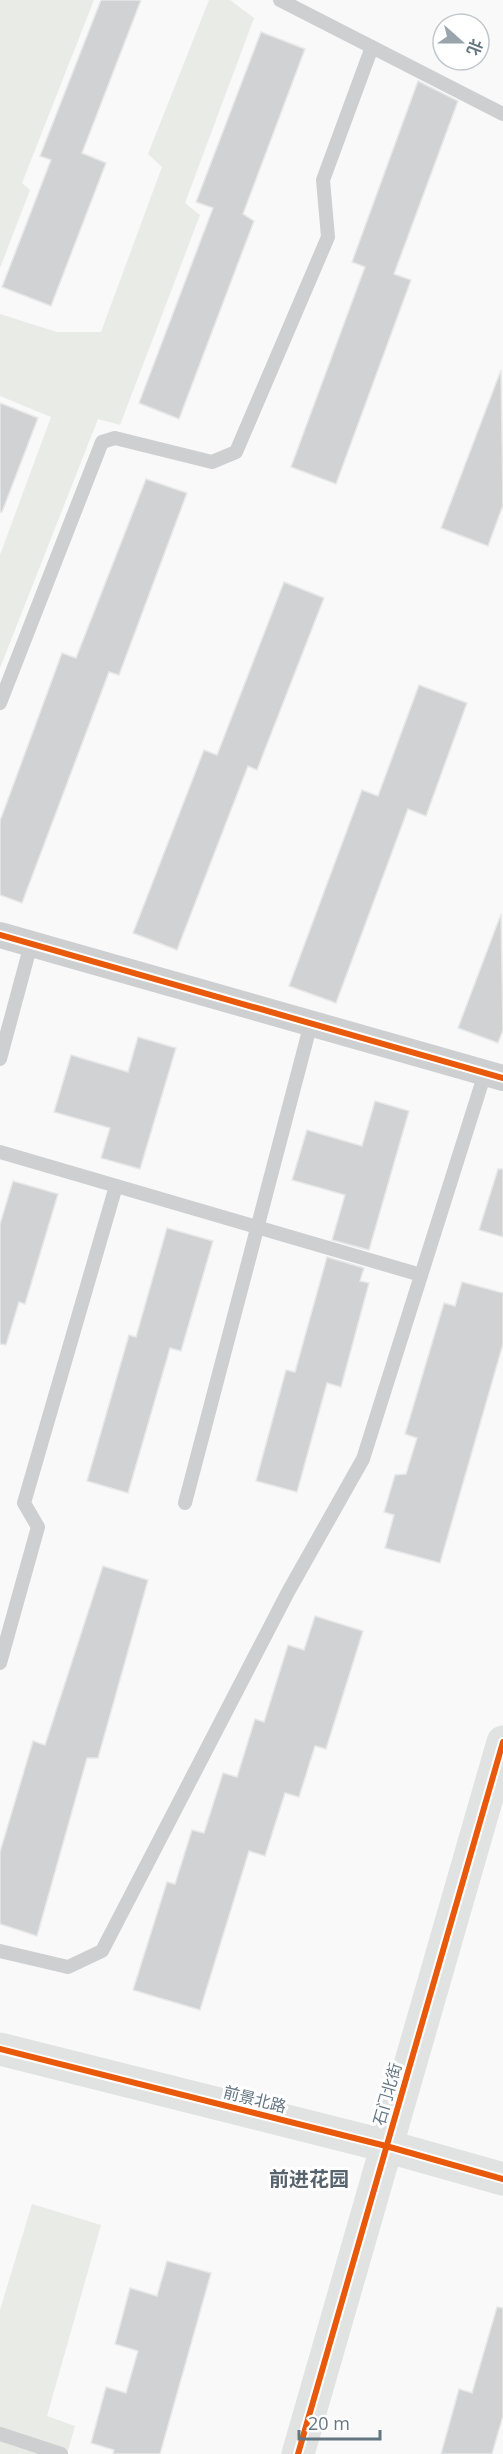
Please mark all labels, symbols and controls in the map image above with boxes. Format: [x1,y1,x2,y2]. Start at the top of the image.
north arrow [431,12,491,72]
text: 北 [462,36,488,59]
street label: 石门北街 [368,2060,406,2128]
street label: 前景北路 [221,2081,289,2117]
district label: 前进花园 [269,2165,349,2192]
scale bar [299,2403,380,2441]
text: 20 m [308,2411,350,2435]

